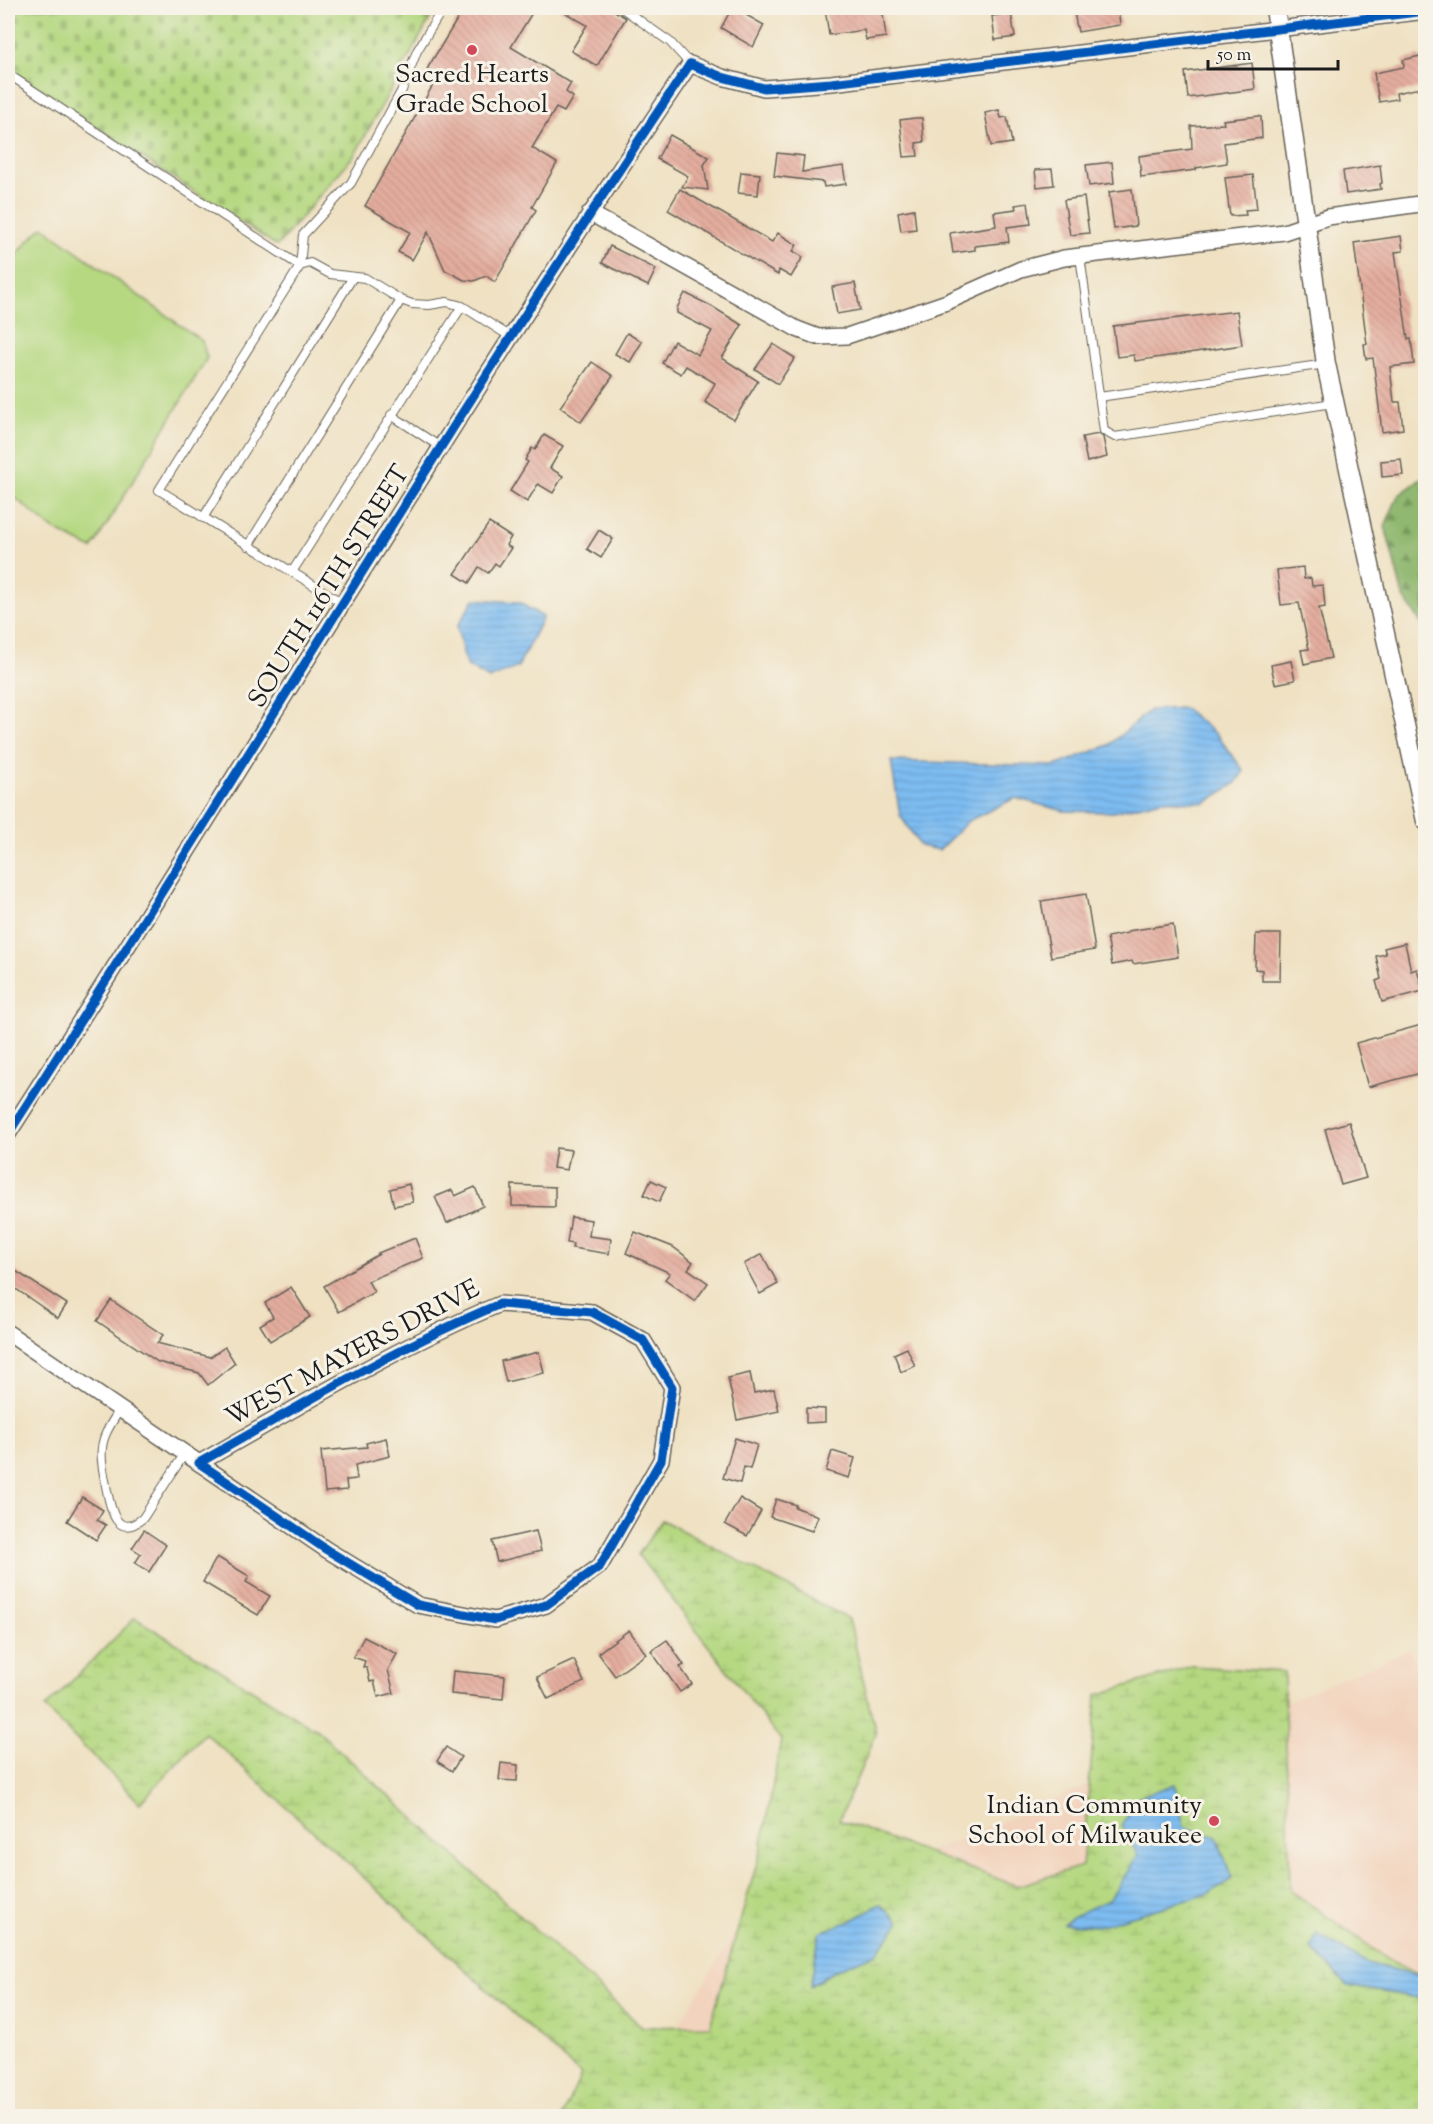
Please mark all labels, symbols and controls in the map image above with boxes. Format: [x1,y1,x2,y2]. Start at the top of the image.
scale bar [1208,33,1338,71]
marker: Sacred Hearts Grade School [465,43,479,57]
text: 50 m [1216,43,1252,69]
place label: Sacred Hearts Grade School [395,57,549,124]
street label: SOUTH 116TH STREET [240,458,420,716]
street label: WEST MAYERS DRIVE [219,1271,487,1437]
place label: Indian Community School of Milwaukee [968,1788,1202,1855]
marker: Indian Community School of Milwaukee [1207,1814,1221,1828]

